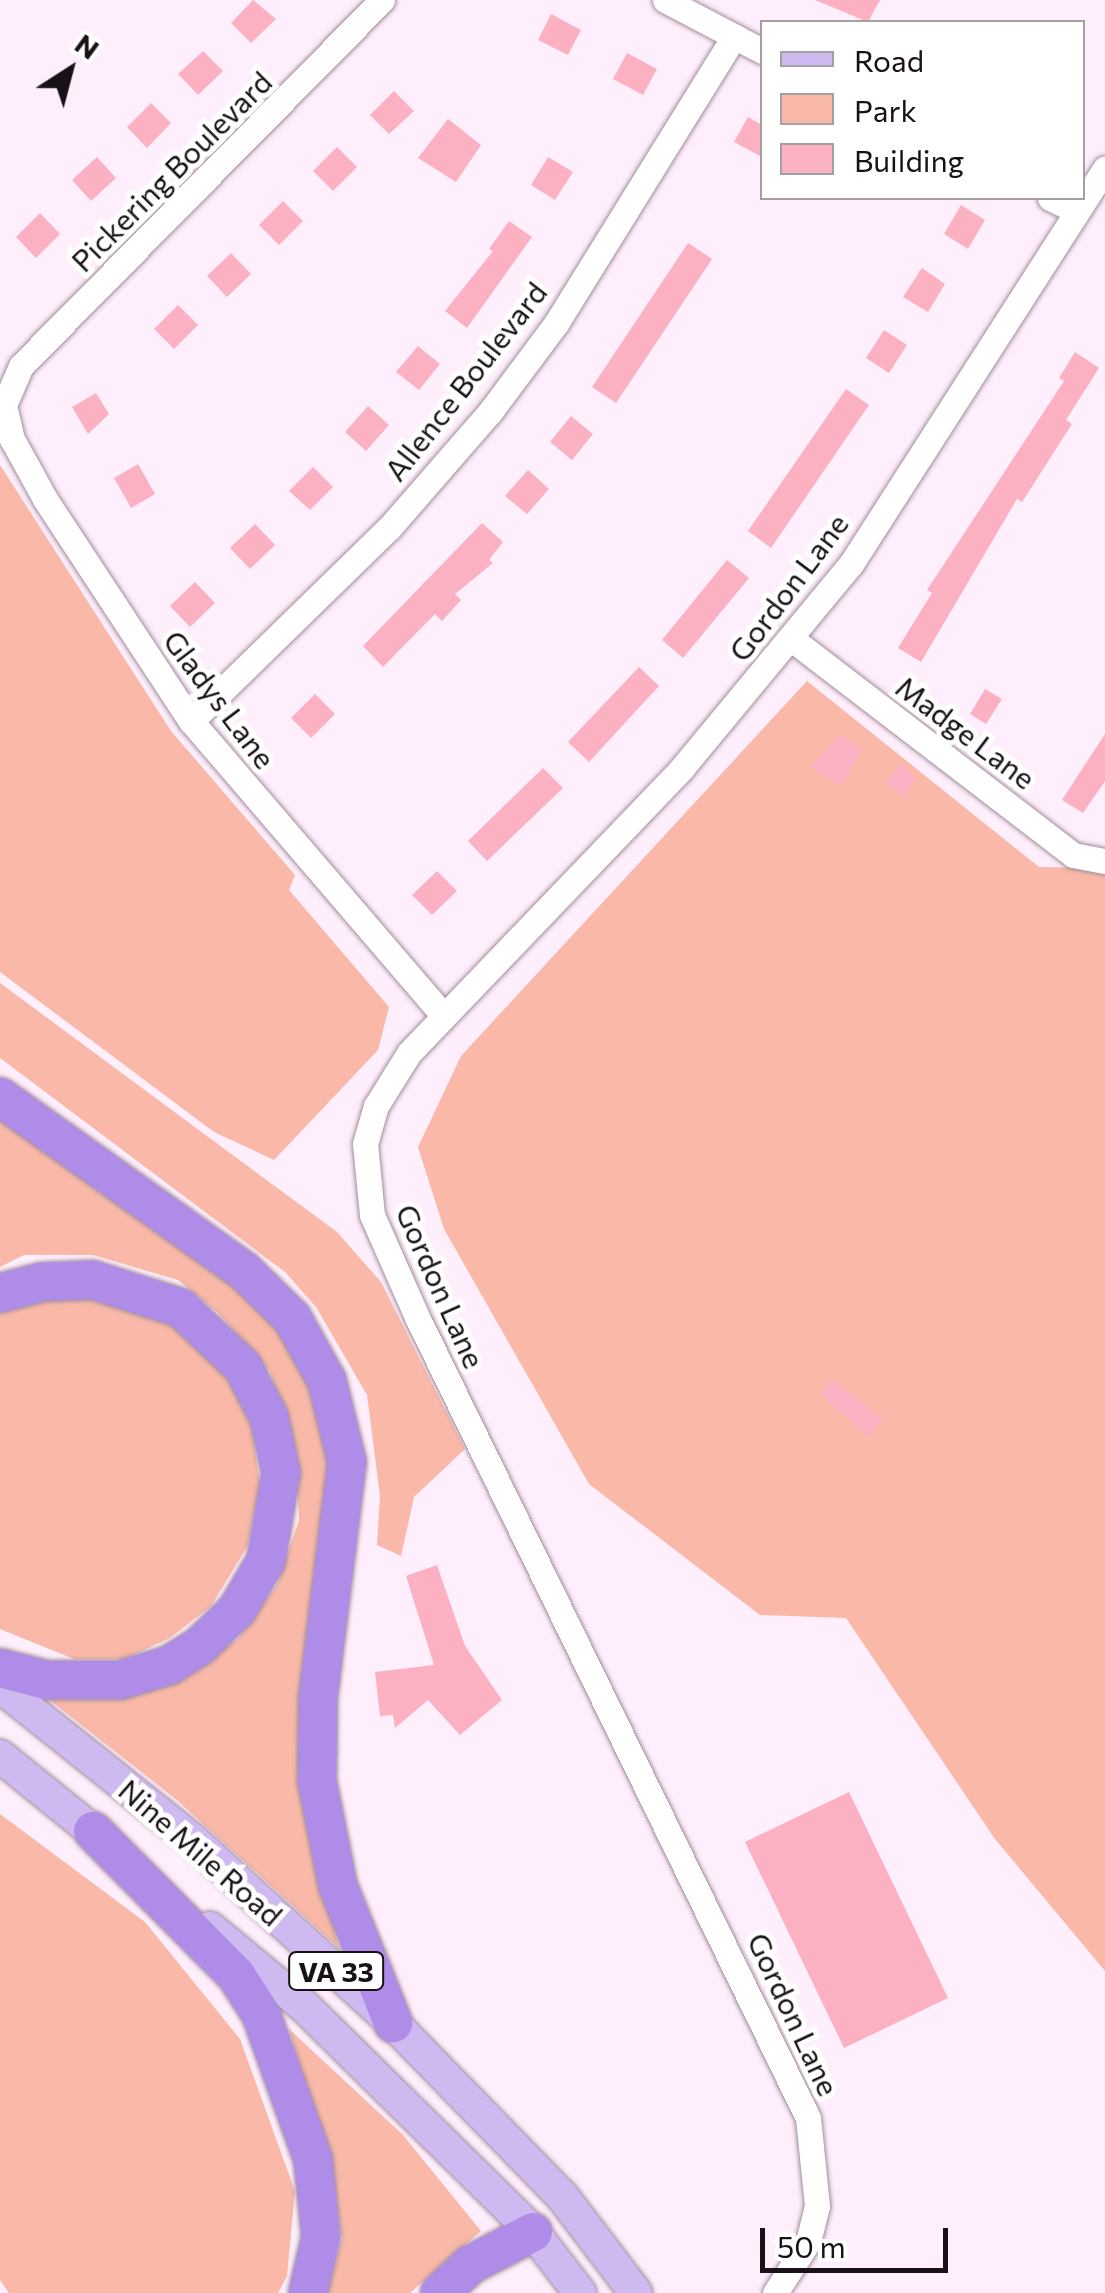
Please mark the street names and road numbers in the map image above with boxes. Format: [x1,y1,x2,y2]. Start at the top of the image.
street label: Pickering Boulevard [63,63,279,279]
street label: Allence Boulevard [376,275,554,487]
street label: Gordon Lane [721,506,855,668]
street label: Gladys Lane [156,623,284,775]
street label: Madge Lane [889,668,1043,796]
street label: Gordon Lane [389,1199,493,1373]
street label: Nine Mile Road [112,1771,290,1933]
street label: Gordon Lane [741,1927,847,2101]
road number: VA 33 [286,1948,386,1994]

